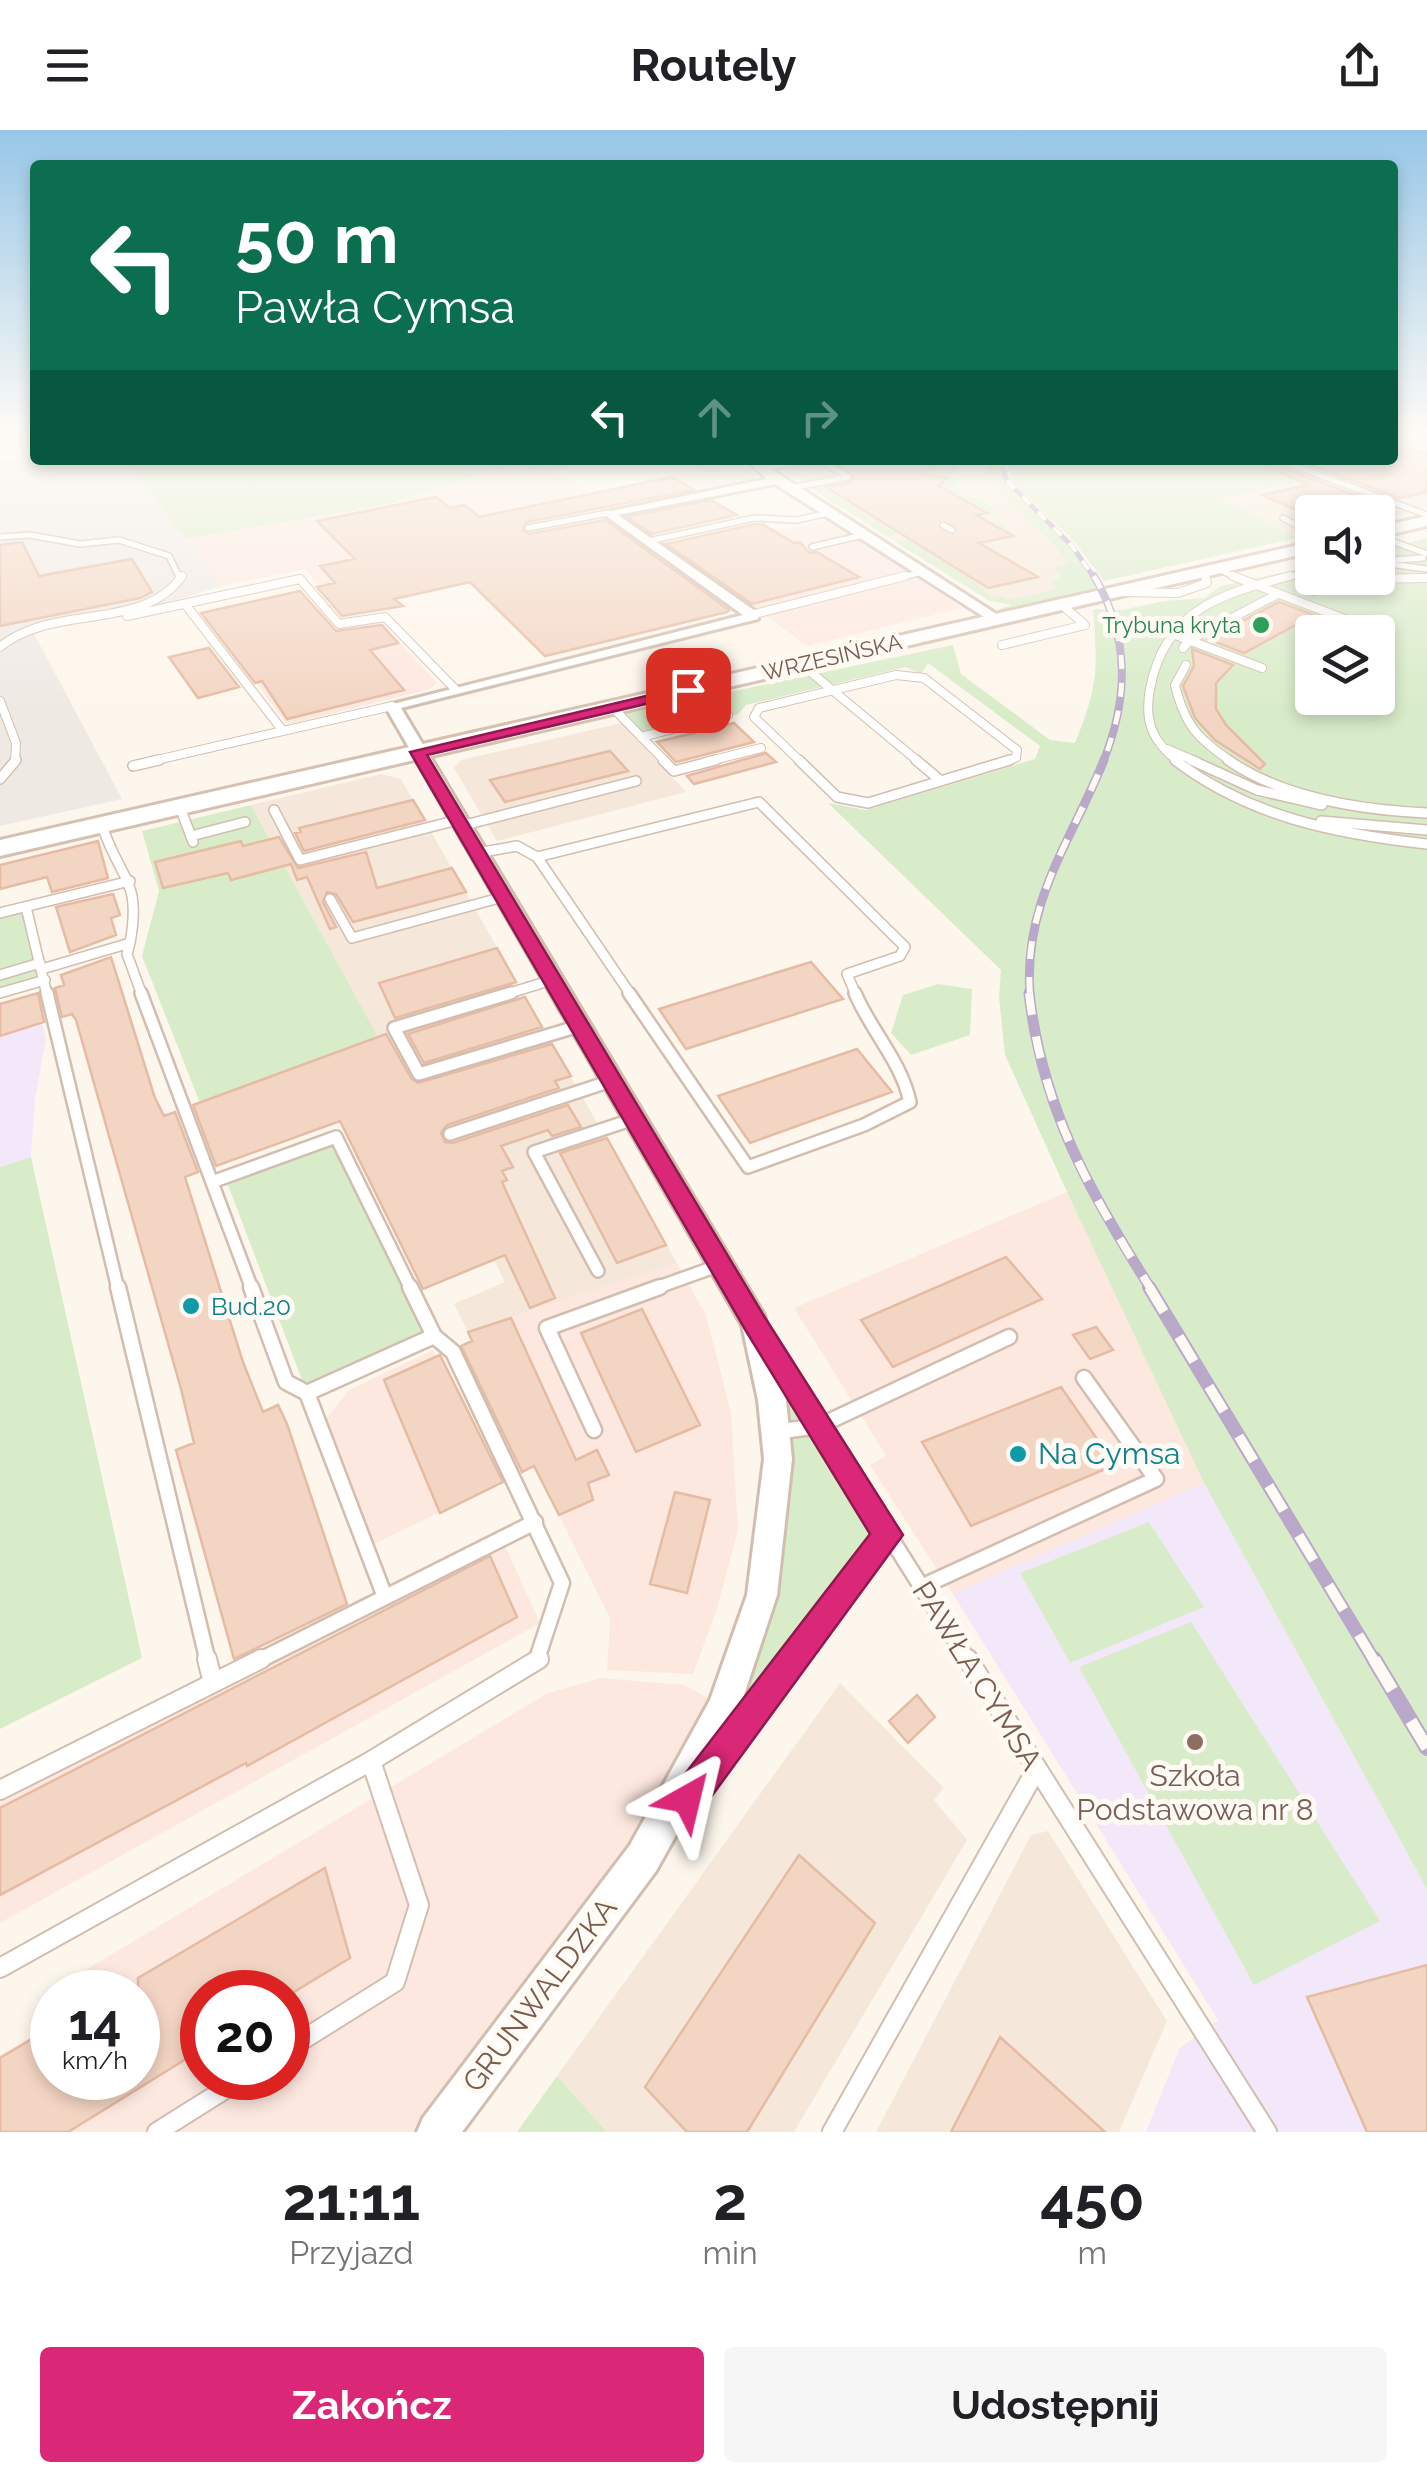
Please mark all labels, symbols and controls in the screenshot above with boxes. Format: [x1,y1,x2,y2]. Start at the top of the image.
icon: menu [40,38,95,93]
icon: share [1332,38,1387,93]
text: Routely [631,39,796,92]
text: 50 m [235,197,399,279]
icon: left [70,200,200,330]
text: Pawła Cymsa [235,281,515,334]
icon: left [582,390,637,445]
icon: ahead [687,390,742,445]
icon: right [792,390,847,445]
map controls [1295,495,1395,715]
button: sound [1295,495,1395,595]
place label: Trybuna kryta [1102,612,1241,638]
marker: Trybuna kryta [1250,614,1272,636]
button: layers [1295,615,1395,715]
street label: WRZESIŃSKA [760,628,905,686]
pin [646,648,731,733]
icon: arrive [661,663,716,718]
place label: Bud.20 [211,1291,291,1321]
marker: Bud.20 [180,1295,202,1317]
place label: Na Cymsa [1038,1436,1180,1471]
marker: Na Cymsa [1007,1443,1029,1465]
street label: PAWŁA CYMSA [905,1575,1049,1776]
marker: Szkoła Podstawowa nr 8 [1184,1731,1206,1753]
position arrow [635,1747,739,1851]
place label: Szkoła Podstawowa nr 8 [1076,1758,1314,1827]
street label: GRUNWALDZKA [455,1891,624,2099]
speed limit sign: 20 [180,1970,310,2100]
text: 14 [68,1993,122,2052]
text: km/h [62,2045,128,2075]
text: 21:11 [283,2164,420,2234]
text: 2 [713,2164,747,2234]
text: 450 [1040,2164,1144,2234]
text: Przyjazd [289,2234,413,2271]
text: min [703,2234,758,2271]
text: m [1078,2234,1107,2271]
button: Zakończ [40,2347,704,2462]
button: Udostępnij [724,2347,1387,2462]

